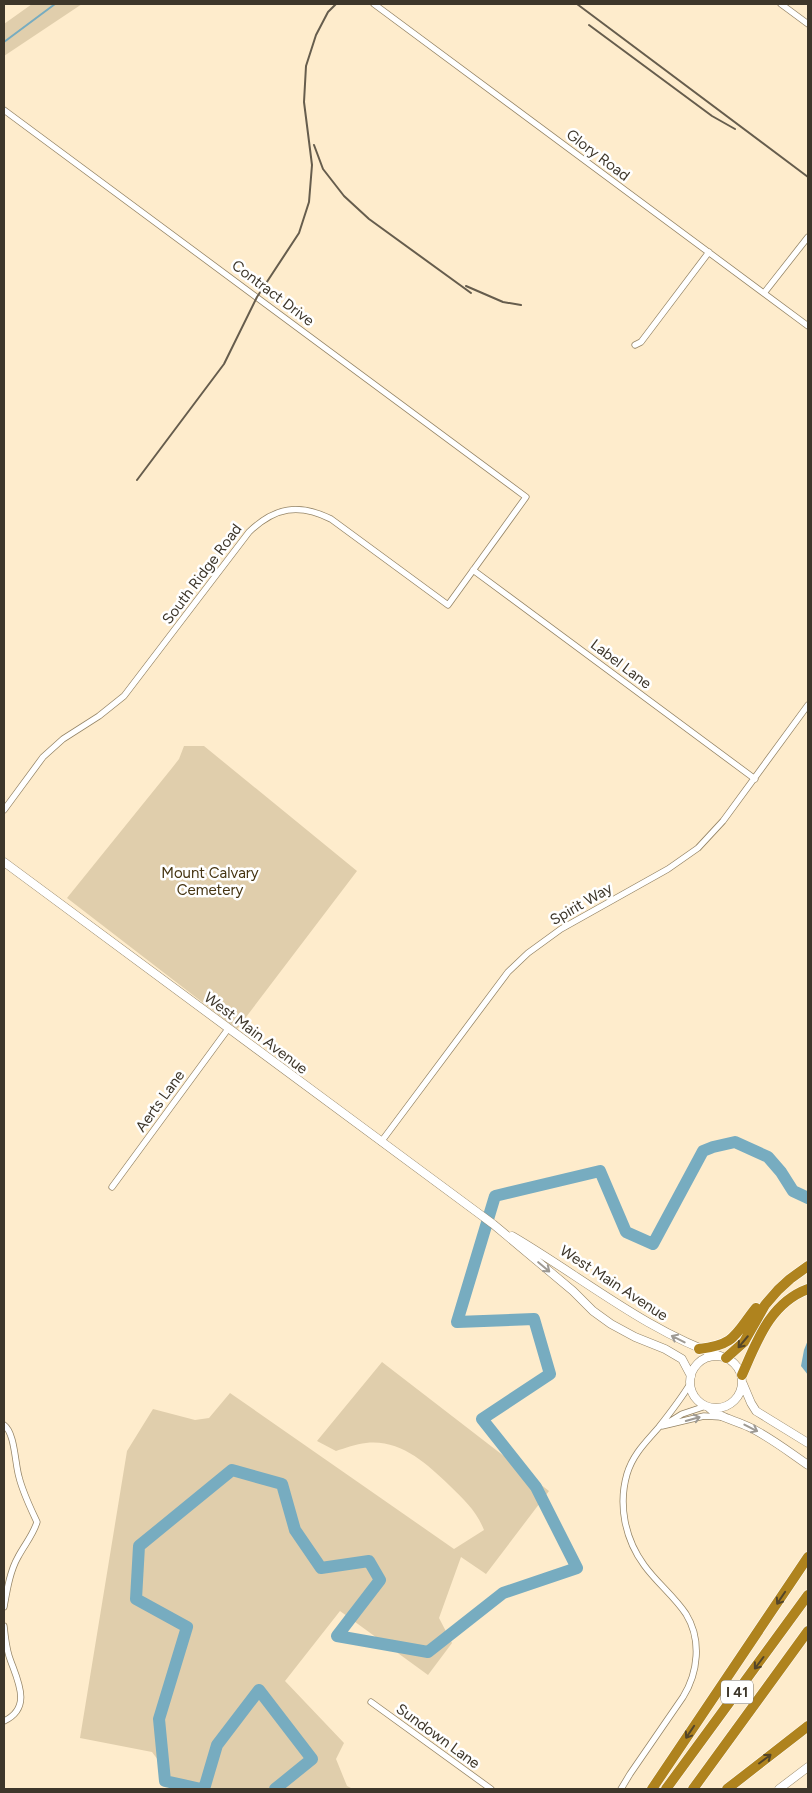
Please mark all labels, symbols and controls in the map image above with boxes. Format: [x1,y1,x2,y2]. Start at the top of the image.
street label: Glory Road [563,125,633,185]
street label: Contract Drive [228,256,318,330]
street label: South Ridge Road [158,520,246,628]
street label: Label Lane [587,635,655,693]
park label: Mount Calvary Cemetery [161,864,259,899]
street label: Spirit Way [547,879,615,929]
street label: West Main Avenue [201,988,311,1078]
street label: Aerts Lane [132,1067,188,1135]
street label: West Main Avenue [557,1241,671,1325]
one-way arrow [537,1261,550,1272]
one-way arrow [671,1334,686,1343]
one-way arrow [738,1335,749,1348]
one-way arrow [684,1414,700,1423]
one-way arrow [743,1424,758,1433]
one-way arrow [776,1590,786,1604]
one-way arrow [754,1656,764,1670]
road number: I 41 [721,1680,753,1704]
street label: Sundown Lane [393,1700,483,1772]
one-way arrow [685,1725,695,1739]
one-way arrow [758,1754,772,1764]

